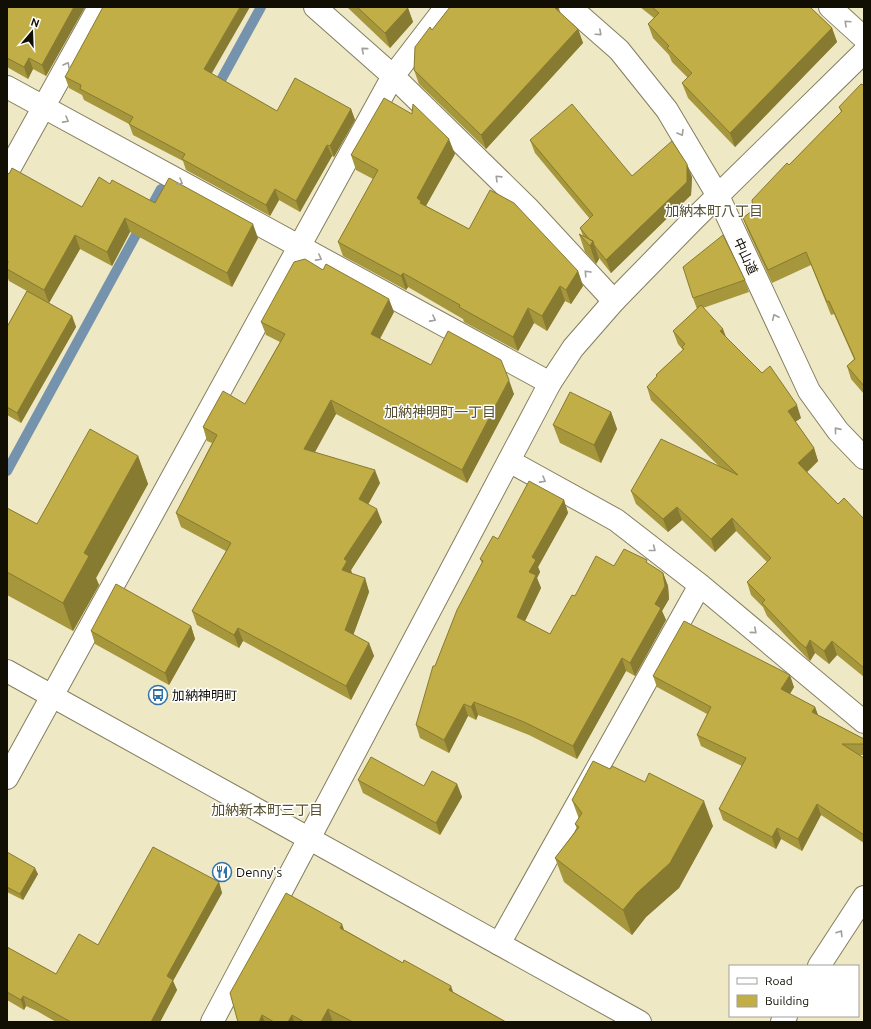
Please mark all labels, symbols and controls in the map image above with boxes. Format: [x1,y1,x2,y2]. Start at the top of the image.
north arrow [12,12,52,52]
text: N [29,16,41,30]
one-way arrow [844,20,852,27]
one-way arrow [595,28,602,35]
one-way arrow [361,47,368,54]
one-way arrow [62,62,69,69]
one-way arrow [62,115,69,122]
one-way arrow [676,129,684,136]
one-way arrow [495,175,503,183]
one-way arrow [176,177,183,185]
district label: 加納本町八丁目 [665,203,763,219]
street label: 中山道 [731,235,761,277]
one-way arrow [314,253,322,260]
one-way arrow [585,270,592,277]
one-way arrow [771,314,779,321]
one-way arrow [429,315,436,322]
district label: 加納神明町一丁目 [384,404,496,420]
one-way arrow [835,427,842,434]
one-way arrow [539,475,546,482]
one-way arrow [649,544,656,551]
one-way arrow [750,626,757,633]
bus stop icon: 加納神明町 [147,684,169,706]
place label: 加納神明町 [172,688,237,702]
district label: 加納新本町三丁目 [211,802,323,818]
restaurant icon: Denny's [211,861,233,883]
place label: Denny's [236,865,282,879]
one-way arrow [836,931,843,938]
legend [729,965,859,1017]
text: Road [765,974,793,987]
text: Building [765,994,809,1007]

